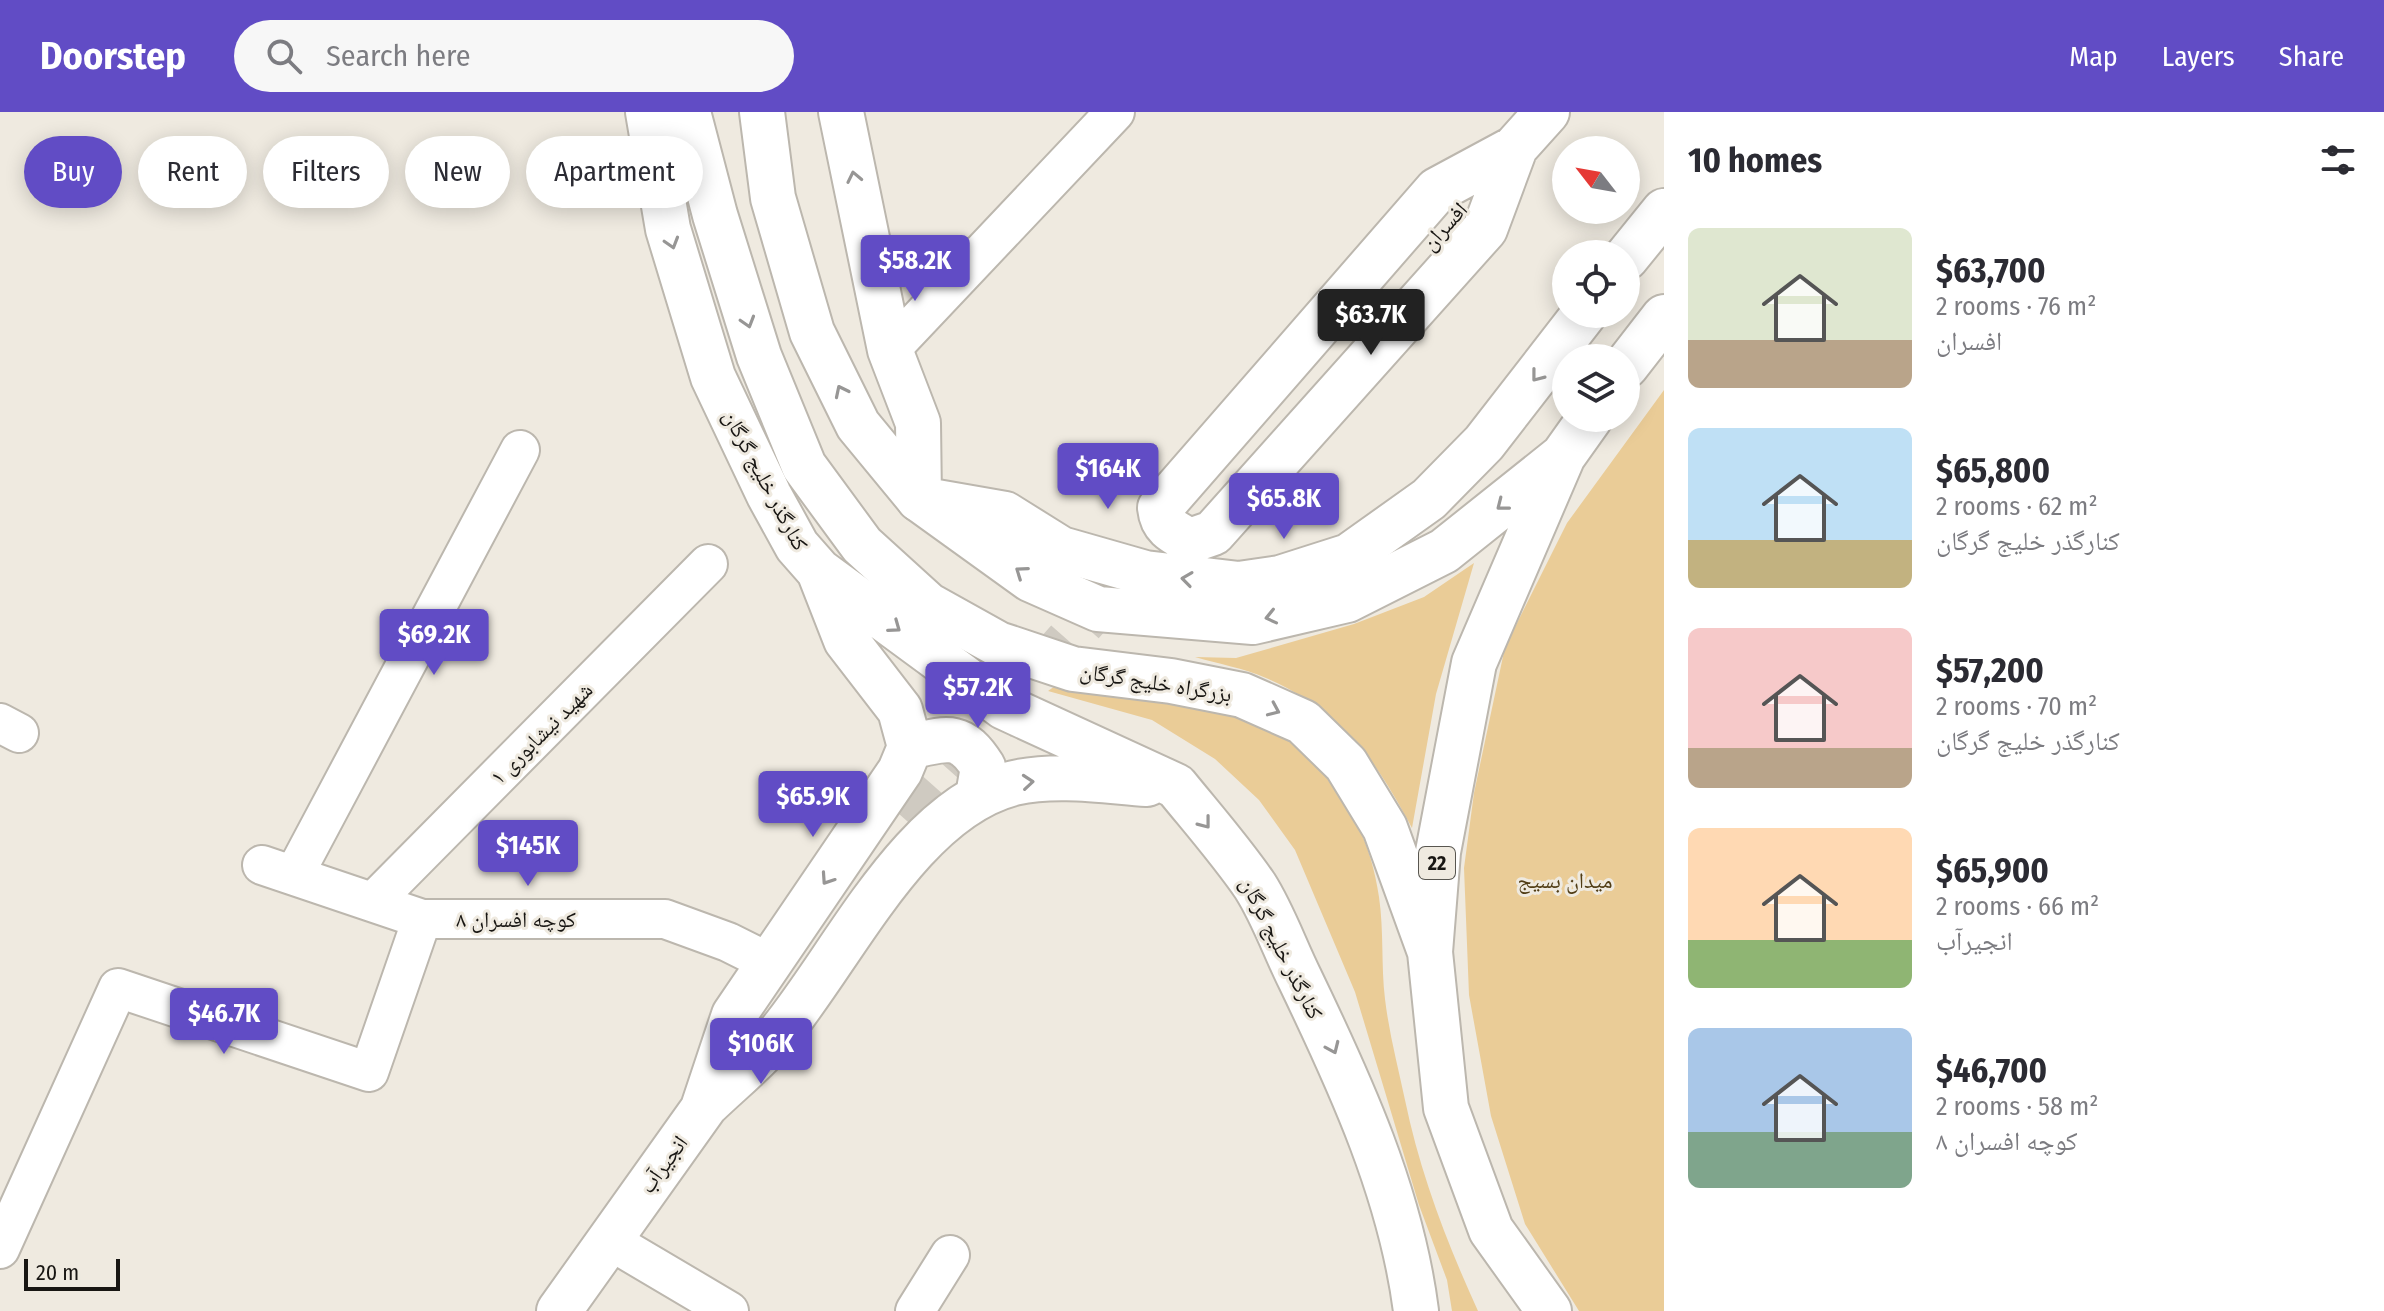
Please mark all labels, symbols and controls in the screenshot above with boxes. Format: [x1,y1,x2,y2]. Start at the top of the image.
search box [234,20,794,92]
text: Doorstep [40,33,186,79]
icon: search [262,34,306,78]
text: Search here [326,38,471,74]
text: Map [2069,40,2118,73]
text: Layers [2162,40,2235,73]
text: Share [2279,40,2344,73]
chip: Buy [24,136,122,208]
chip: Rent [138,136,247,208]
chip: Filters [263,136,389,208]
chip: New [405,136,510,208]
chip: Apartment [526,136,703,208]
north arrow [1552,136,1640,224]
map controls [1552,136,1640,432]
icon: filters [2316,138,2360,182]
text: 10 homes [1688,140,1822,181]
one-way arrow [846,171,863,185]
street label: افسران [1416,196,1473,256]
pin: $58.2K [850,235,980,303]
one-way arrow [663,236,679,250]
button: locate [1552,240,1640,328]
text: $58.2K [879,245,951,276]
text: $63,700 [1936,250,2046,291]
icon: home [1752,260,1848,356]
pin: $63.7K [1306,289,1436,357]
text: 2 rooms · 76 m² [1936,291,2096,322]
text: $63.7K [1336,299,1406,330]
one-way arrow [739,314,755,328]
text: افسران [1936,326,2002,357]
button: layers [1552,344,1640,432]
one-way arrow [1532,367,1546,382]
one-way arrow [835,384,850,399]
street label: کنارگذر خلیج گرگان [717,405,814,555]
pin: $164K [1052,443,1164,511]
text: $65,800 [1936,450,2050,491]
text: $164K [1075,453,1141,484]
icon: home [1752,460,1848,556]
pin: $65.8K [1219,473,1349,541]
text: $65.8K [1247,483,1321,514]
text: 2 rooms · 62 m² [1936,491,2098,522]
one-way arrow [1497,495,1511,510]
text: کنارگذر خلیج گرگان [1936,526,2120,557]
one-way arrow [1015,567,1030,582]
one-way arrow [1180,571,1194,588]
one-way arrow [1265,608,1279,625]
pin: $69.2K [369,609,499,677]
one-way arrow [886,617,900,632]
text: $69.2K [398,619,470,650]
text: $57,200 [1936,650,2044,691]
street label: بزرگراه خلیج گرگان [1078,657,1234,708]
icon: home [1752,660,1848,756]
pin: $57.2K [913,662,1043,730]
text: $57.2K [943,672,1013,703]
street label: شهید نیشابوری ۱ [484,676,598,790]
text: 2 rooms · 70 m² [1936,691,2097,722]
one-way arrow [1266,700,1281,716]
text: کنارگذر خلیج گرگان [1936,726,2120,757]
pin: $65.9K [748,771,878,839]
one-way arrow [1022,774,1035,791]
text: $65.9K [776,781,850,812]
one-way arrow [1196,814,1210,829]
pin: $145K [472,820,584,888]
text: $145K [496,830,560,861]
road number: 22 [1419,847,1455,879]
text: $65,900 [1936,850,2049,891]
icon: home [1752,860,1848,956]
park label: میدان بسیج [1518,867,1612,894]
one-way arrow [822,871,837,885]
street label: کنارگذر خلیج گرگان [1234,873,1329,1024]
text: 2 rooms · 66 m² [1936,891,2099,922]
street label: کوچه افسران ۸ [456,906,576,933]
text: انجیرآب [1936,926,2013,957]
pin: $46.7K [159,988,289,1056]
text: $46.7K [188,998,260,1029]
pin: $106K [705,1018,817,1086]
text: $106K [728,1028,794,1059]
one-way arrow [1323,1040,1339,1054]
text: $46,700 [1936,1050,2047,1091]
icon: home [1752,1060,1848,1156]
text: 2 rooms · 58 m² [1936,1091,2098,1122]
text: کوچه افسران ۸ [1936,1126,2077,1157]
street label: انجیرآب [633,1130,693,1199]
scale bar [24,1255,120,1291]
text: 20 m [36,1259,79,1286]

